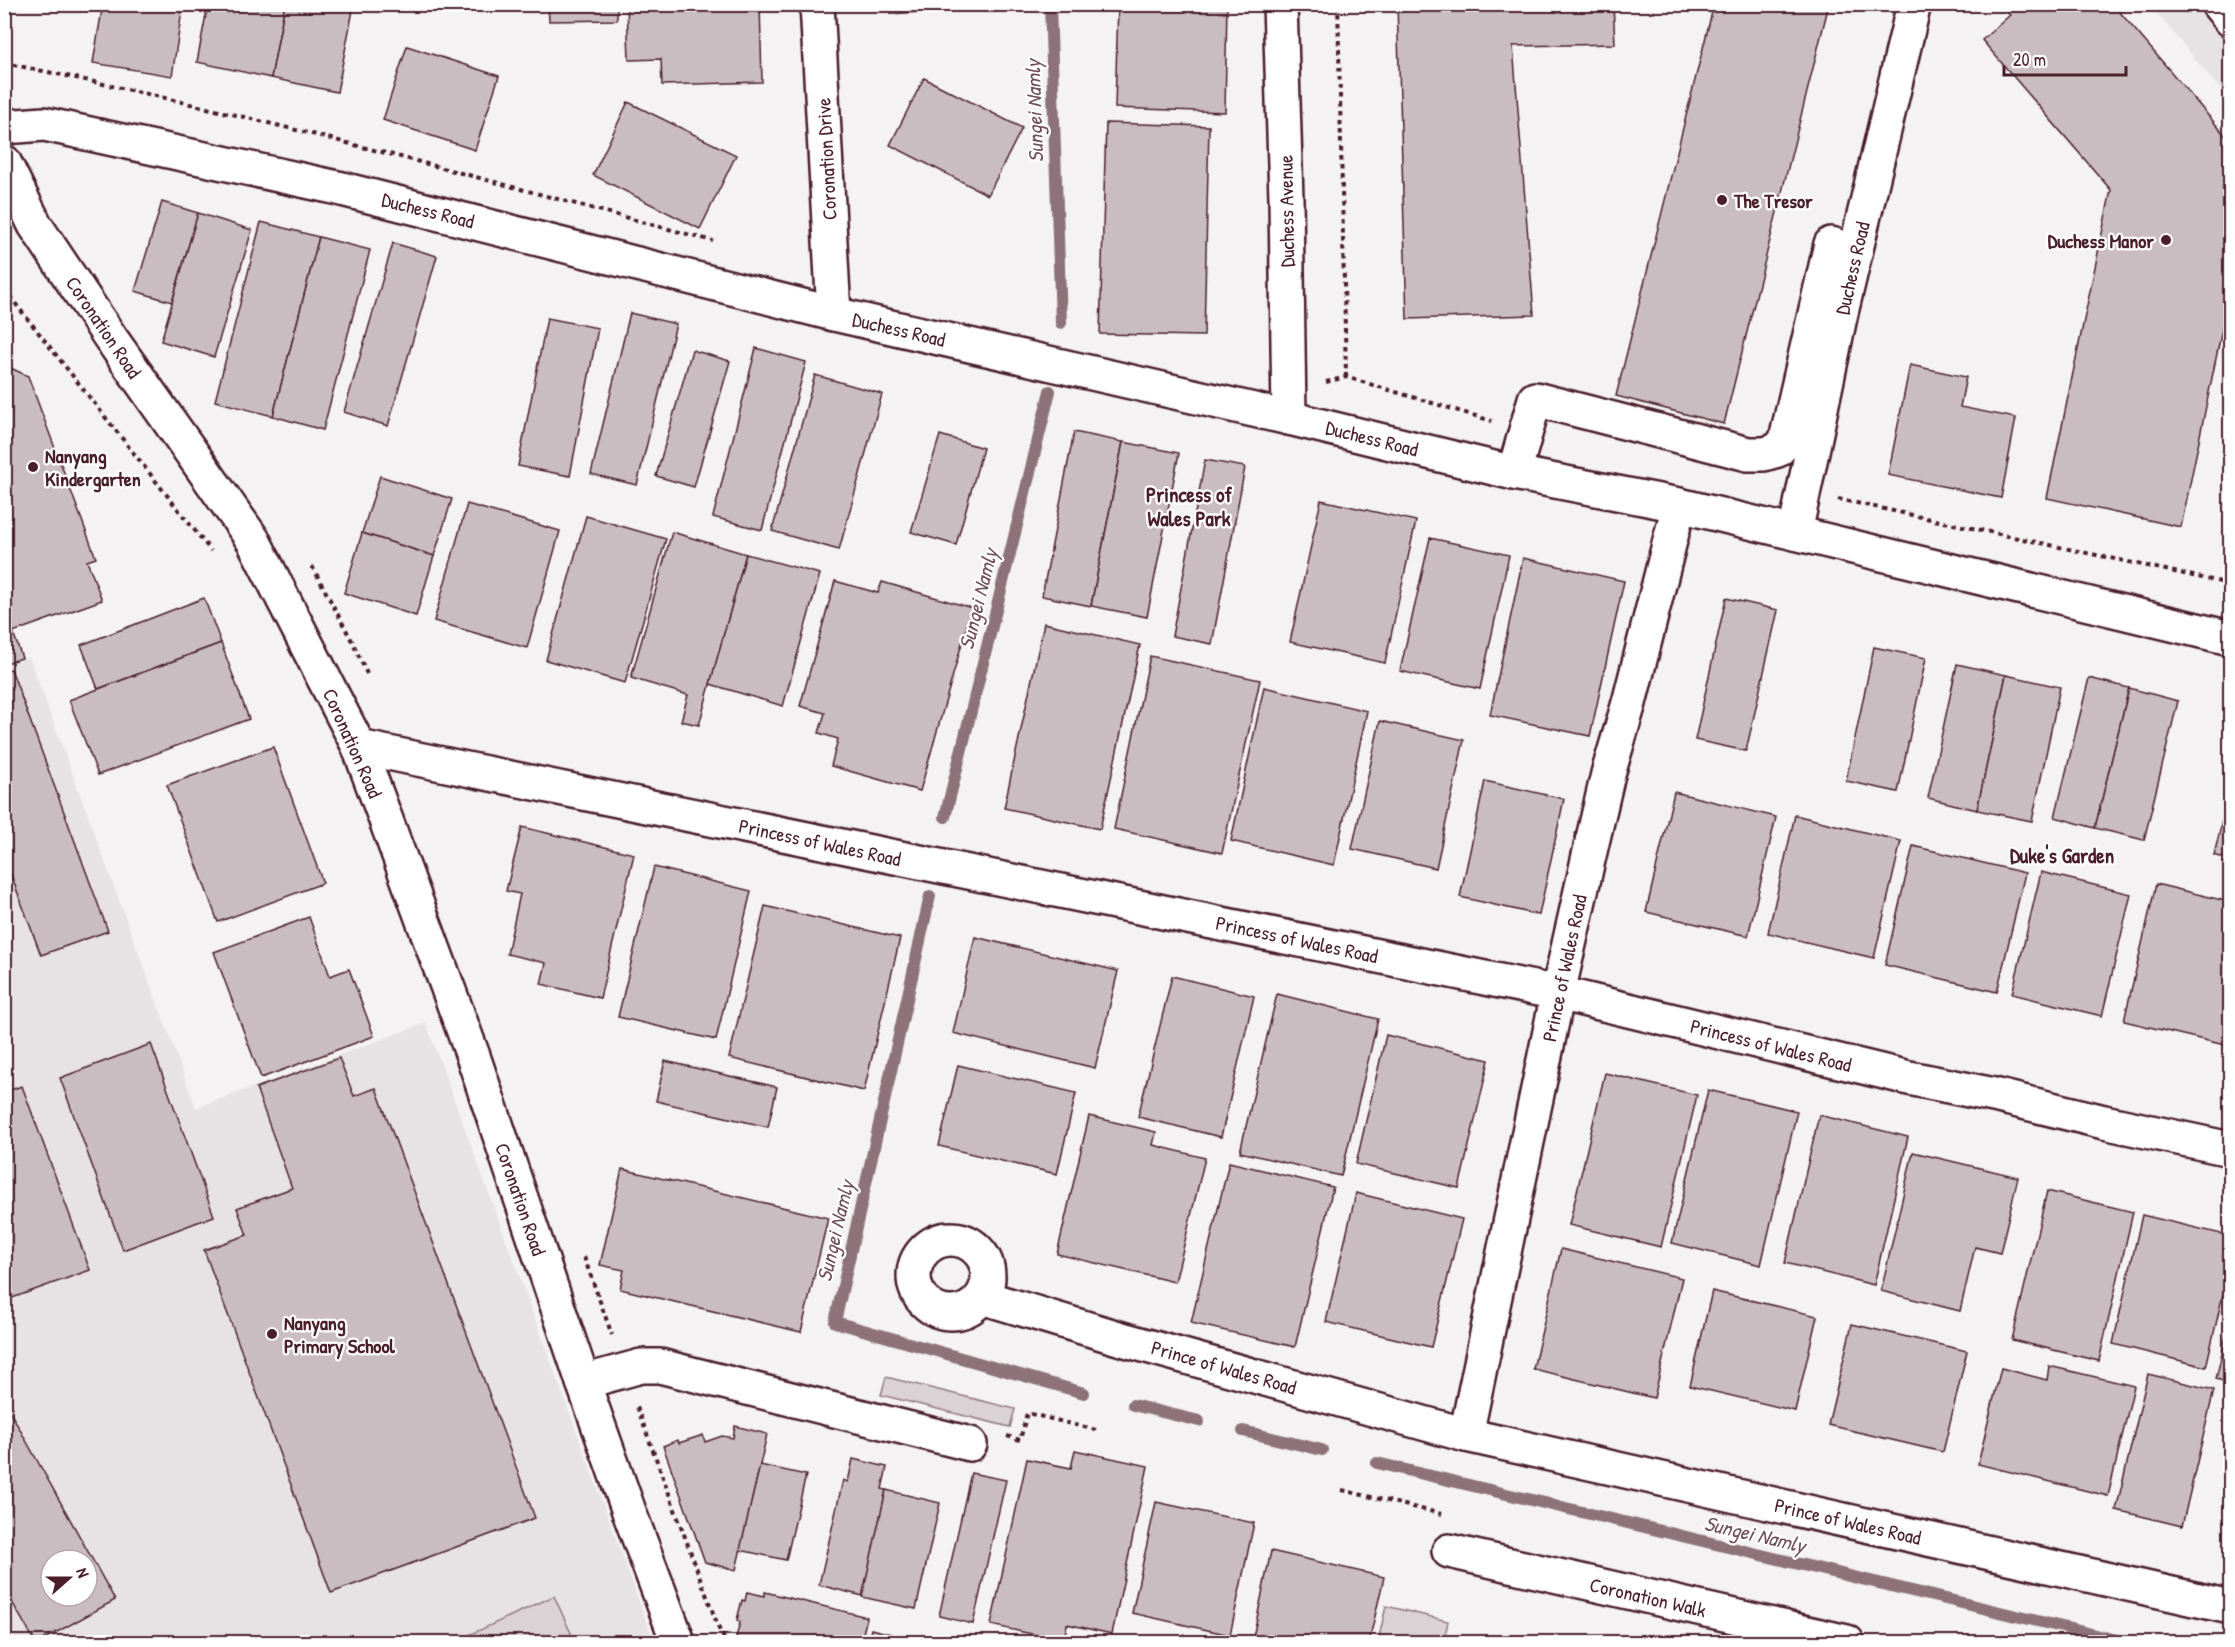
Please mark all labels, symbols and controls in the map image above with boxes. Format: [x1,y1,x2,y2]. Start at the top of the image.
scale bar [2004,39,2126,77]
text: 20 m [2013,47,2046,72]
water label: Sungei Namly [1018,57,1050,163]
street label: Coronation Drive [809,97,843,221]
street label: Duchess Avenue [1272,155,1300,267]
street label: Duchess Road [379,185,477,235]
place label: The Tresor [1733,187,1813,214]
marker: The Tresor [1715,193,1729,207]
street label: Duchess Road [1828,219,1876,317]
place label: Duchess Manor [2048,227,2154,254]
marker: Duchess Manor [2159,233,2173,247]
street label: Coronation Road [60,271,148,383]
street label: Duchess Road [850,305,948,353]
street label: Duchess Road [1323,413,1421,463]
place label: Nanyang Kindergarten [45,442,141,493]
marker: Nanyang Kindergarten [26,460,40,474]
district label: Princess of Wales Park [1146,480,1232,533]
water label: Sungei Namly [951,544,1005,652]
street label: Coronation Road [317,684,389,802]
street label: Princess of Wales Road [737,812,904,872]
district label: Duke's Garden [2010,841,2114,870]
street label: Prince of Wales Road [1535,892,1593,1044]
street label: Princess of Wales Road [1214,909,1381,969]
street label: Princess of Wales Road [1688,1012,1854,1078]
street label: Coronation Road [489,1139,553,1259]
water label: Sungei Namly [809,1176,861,1284]
place label: Nanyang Primary School [284,1309,395,1360]
marker: Nanyang Primary School [265,1327,279,1341]
street label: Prince of Wales Road [1148,1333,1300,1401]
street label: Prince of Wales Road [1772,1491,1924,1551]
water label: Sungei Namly [1702,1508,1810,1560]
north arrow [39,1548,99,1608]
text: N [71,1565,95,1581]
street label: Coronation Walk [1587,1571,1709,1623]

